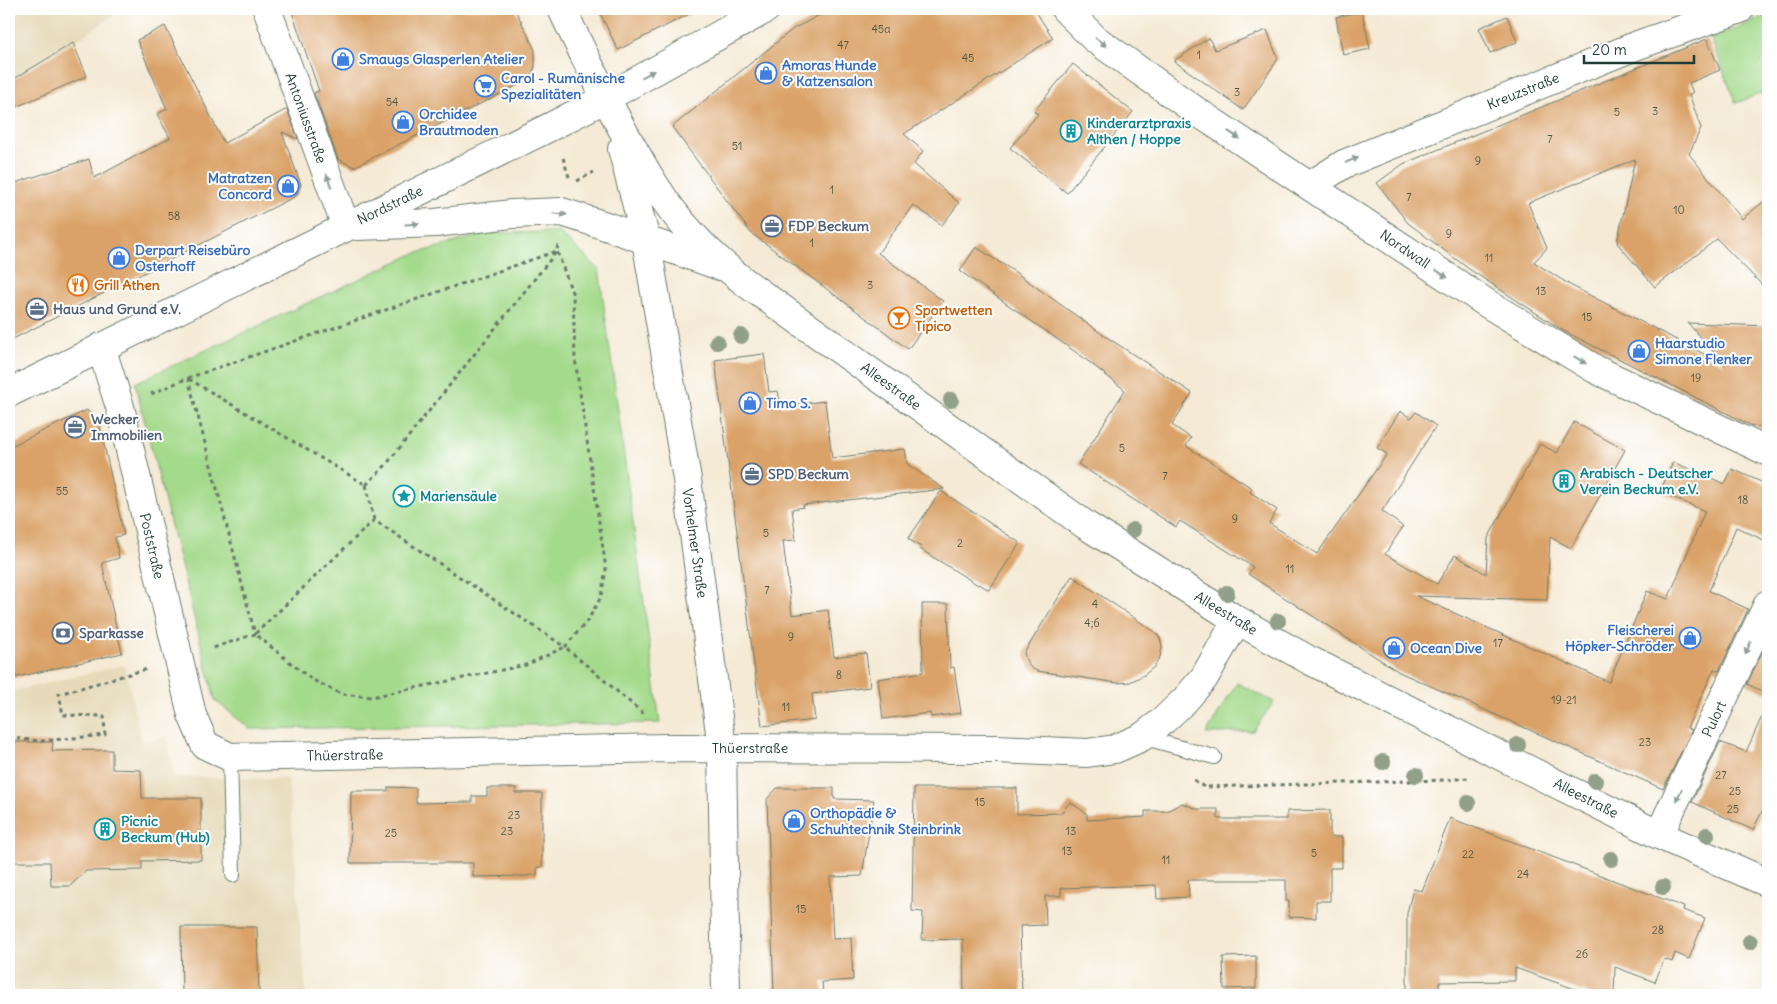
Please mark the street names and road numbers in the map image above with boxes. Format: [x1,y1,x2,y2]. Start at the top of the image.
street label: Kreuzstraße [1484,68,1562,114]
street label: Antoniusstraße [281,70,331,166]
street label: Nordstraße [354,181,426,229]
street label: Nordwall [1377,226,1433,272]
street label: Alleestraße [857,358,925,414]
street label: Vorhelmer Straße [678,487,712,599]
street label: Poststraße [136,511,168,581]
street label: Alleestraße [1191,587,1261,639]
street label: Pulort [1698,698,1730,740]
street label: Thüerstraße [712,739,788,757]
street label: Thüerstraße [307,745,383,765]
street label: Alleestraße [1551,774,1621,822]

